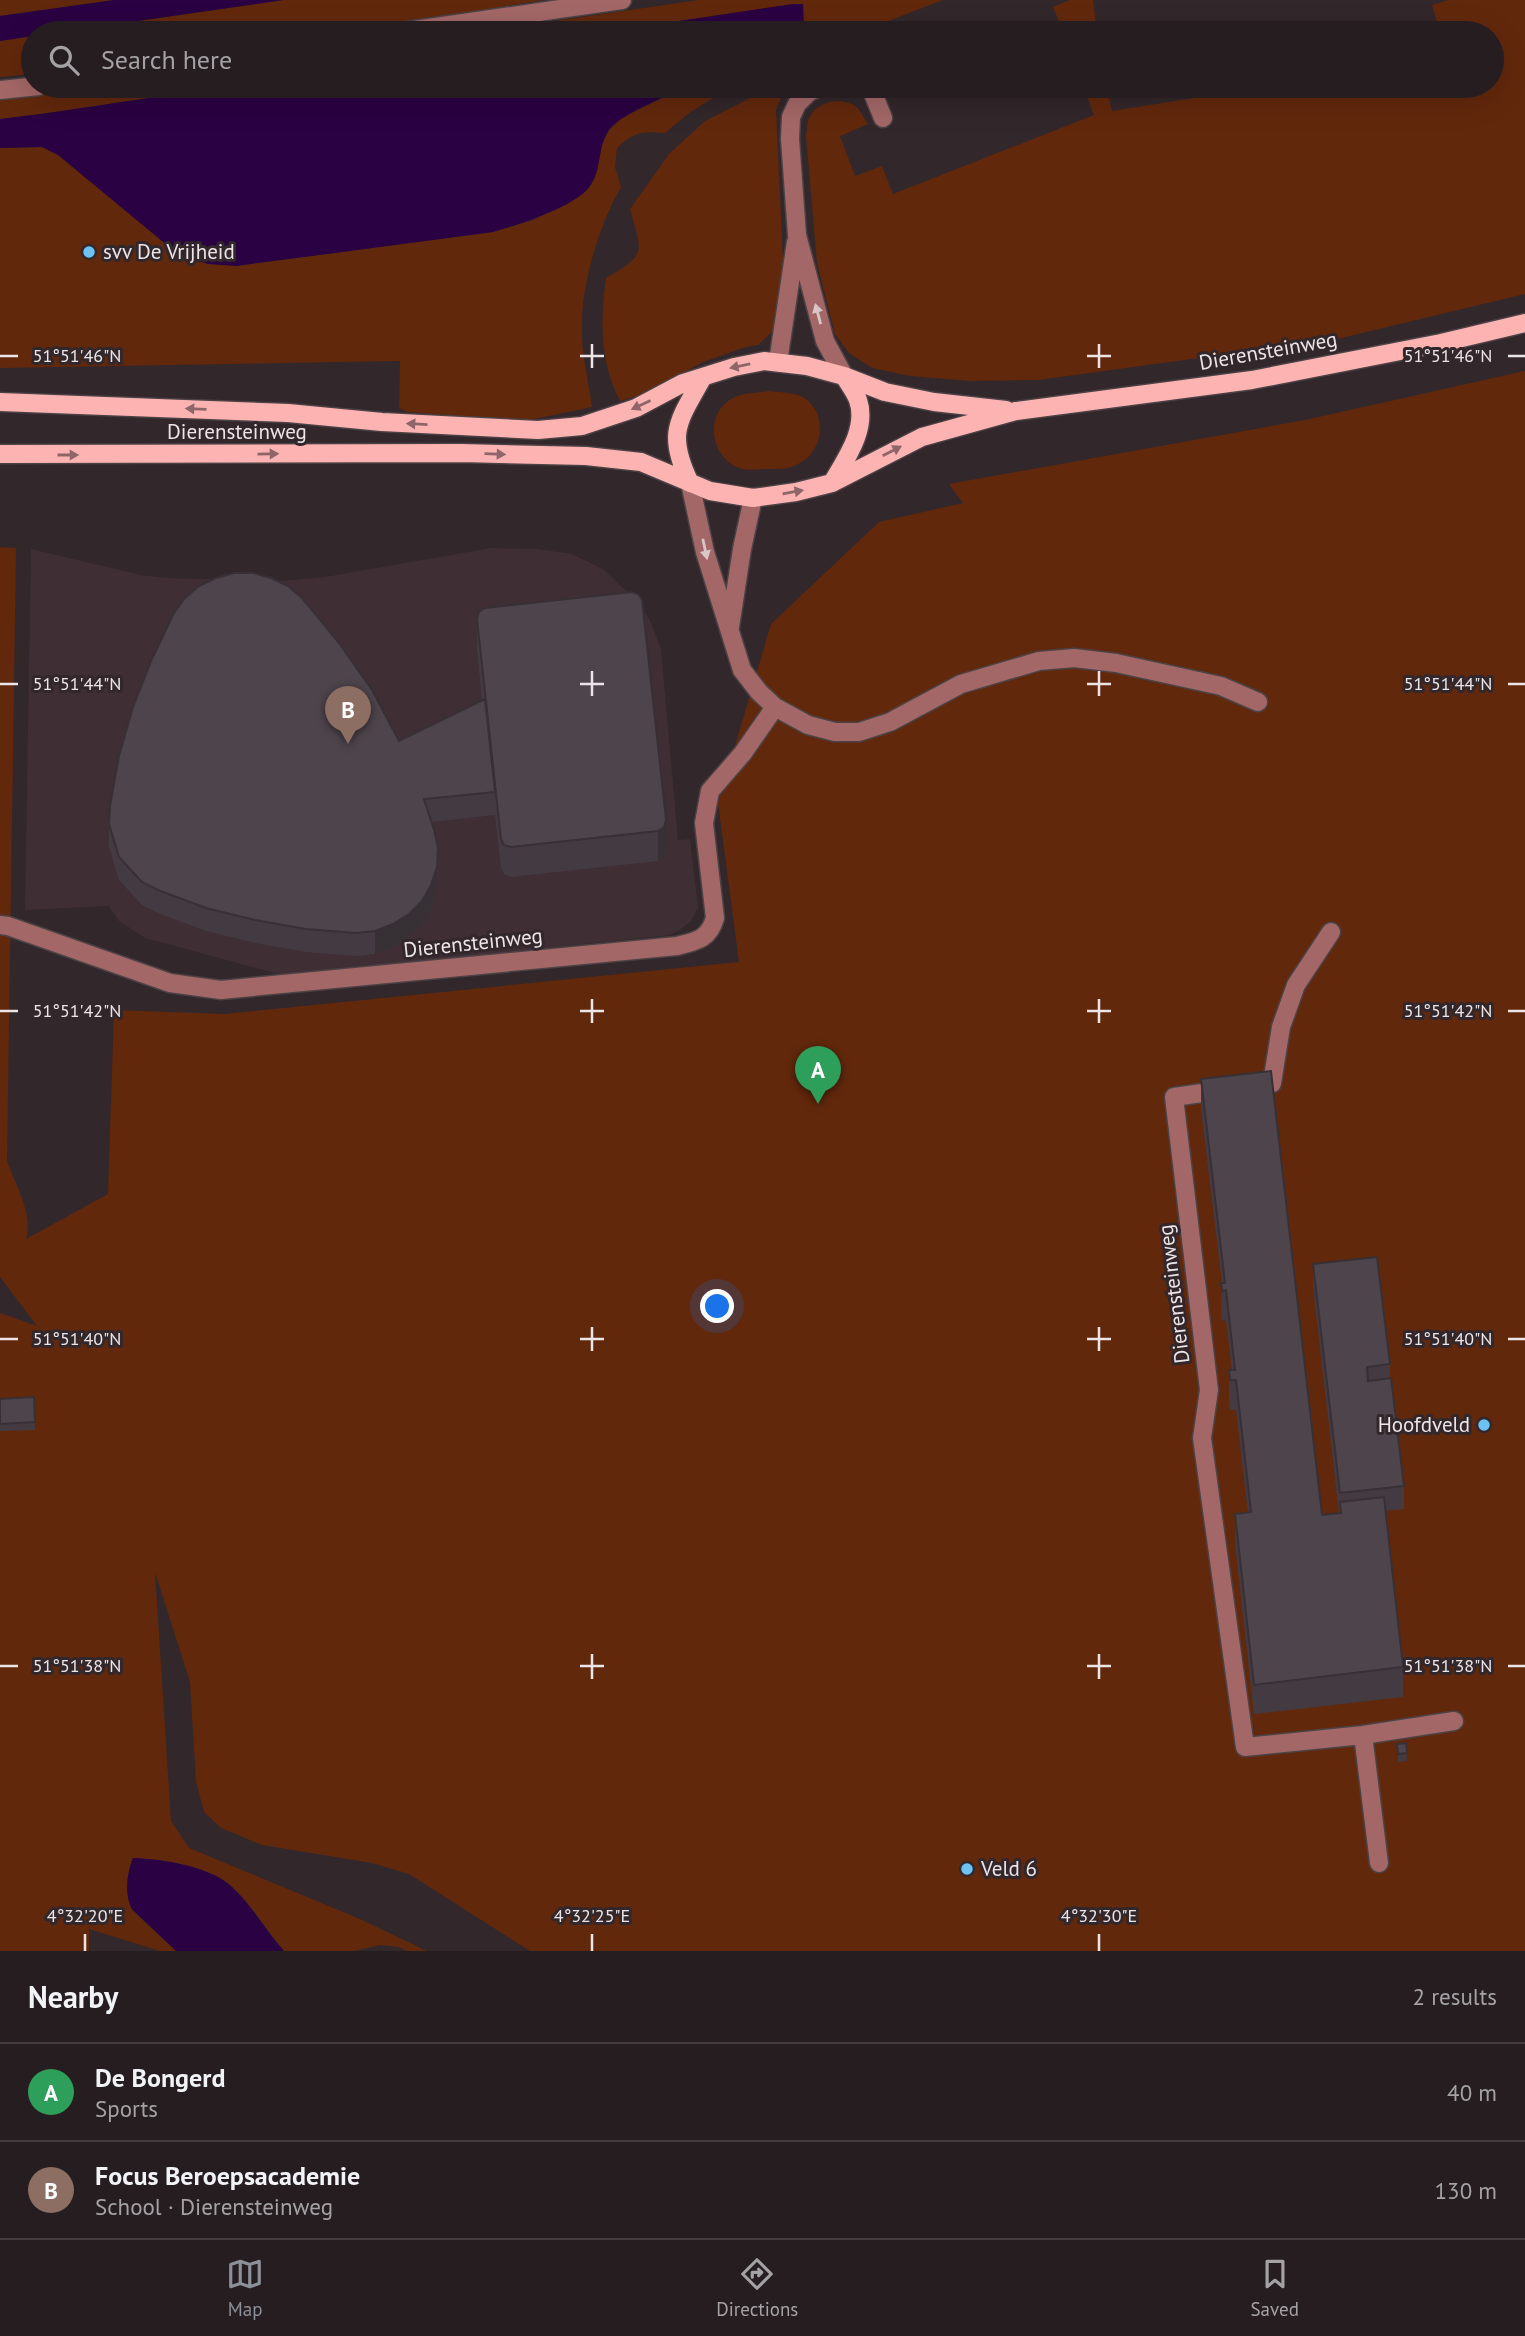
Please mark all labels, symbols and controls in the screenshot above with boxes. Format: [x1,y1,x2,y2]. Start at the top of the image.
search box [21,21,1504,98]
icon: search [45,41,83,79]
text: Search here [101,43,232,76]
place label: svv De Vrijheid [103,238,235,265]
marker: svv De Vrijheid [81,244,97,260]
one-way arrow [812,303,822,324]
street label: Dierensteinweg [1197,325,1339,376]
text: 51°51'46"N [33,344,121,367]
text: 51°51'46"N [1404,344,1492,367]
one-way arrow [728,361,750,372]
one-way arrow [631,399,651,411]
one-way arrow [185,404,207,415]
street label: Dierensteinweg [167,418,307,445]
one-way arrow [406,418,428,429]
one-way arrow [882,446,902,457]
one-way arrow [485,448,507,459]
one-way arrow [57,449,79,461]
one-way arrow [257,449,279,460]
one-way arrow [782,486,804,497]
one-way arrow [699,539,710,561]
text: 51°51'44"N [33,672,121,695]
text: 51°51'44"N [1404,672,1492,695]
pin: B [325,686,371,744]
street label: Dierensteinweg [402,922,544,963]
text: 51°51'42"N [33,999,121,1022]
text: 51°51'42"N [1404,999,1492,1022]
pin: A [795,1046,841,1104]
street label: Dierensteinweg [1152,1223,1195,1365]
your location [700,1289,734,1323]
text: 51°51'40"N [33,1327,121,1350]
text: 51°51'40"N [1404,1327,1492,1350]
place label: Hoofdveld [1378,1411,1470,1438]
marker: Hoofdveld [1476,1417,1492,1433]
text: 51°51'38"N [33,1654,121,1677]
text: 51°51'38"N [1404,1654,1492,1677]
place label: Veld 6 [980,1855,1037,1882]
marker: Veld 6 [959,1861,975,1877]
text: 4°32'20"E [47,1904,123,1927]
text: 4°32'25"E [554,1904,630,1927]
text: 4°32'30"E [1061,1904,1137,1927]
text: Nearby [28,1977,118,2016]
text: 2 results [1413,1982,1497,2011]
text: De Bongerd [95,2061,225,2094]
text: A [44,2078,58,2107]
text: 40 m [1447,2078,1497,2107]
text: Sports [95,2094,158,2123]
text: Focus Beroepsacademie [95,2159,360,2192]
text: B [44,2176,58,2205]
text: 130 m [1435,2176,1497,2205]
text: School · Dierensteinweg [95,2192,333,2221]
tab: Map [226,2255,264,2321]
tab: Directions [716,2255,798,2321]
tab: Saved [1251,2255,1299,2321]

